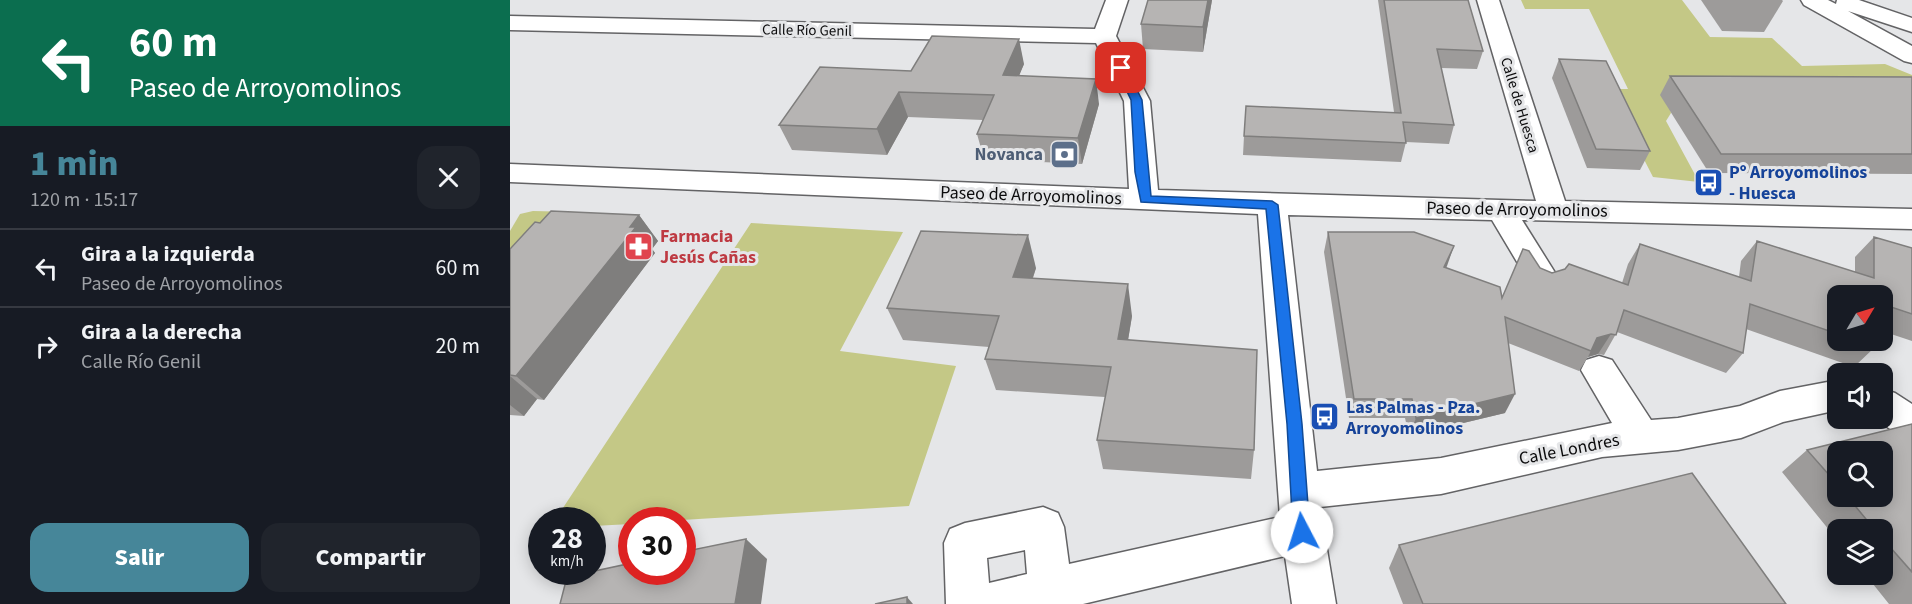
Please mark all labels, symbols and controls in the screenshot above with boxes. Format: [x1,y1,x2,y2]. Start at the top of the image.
text: 60 m [129,13,218,73]
street label: Calle Río Genil [762,19,852,42]
icon: left [30,24,108,102]
pin [1095,42,1146,93]
icon: arrive [1104,51,1137,84]
street label: Calle de Huesca [1495,55,1544,156]
text: Paseo de Arroyomolinos [129,69,401,108]
text: 1 min [30,138,118,189]
bank icon: Novanca [1048,138,1080,170]
place label: Novanca [975,142,1043,167]
button: close [417,146,480,209]
place label: Pº Arroyomolinos - Huesca [1729,160,1867,206]
bus stop icon: Pº Arroyomolinos - Huesca [1692,166,1724,198]
street label: Paseo de Arroyomolinos [940,180,1122,211]
text: 120 m · 15:17 [30,186,138,214]
street label: Paseo de Arroyomolinos [1426,195,1608,224]
place label: Farmacia Jesús Cañas [660,224,756,270]
pharmacy icon: Farmacia Jesús Cañas [623,230,655,262]
text: Gira a la izquierda [81,238,255,270]
icon: left [30,252,63,285]
text: 60 m [435,252,480,284]
text: Paseo de Arroyomolinos [81,270,283,298]
north arrow [1827,285,1893,351]
map controls [1827,285,1893,585]
text: Gira a la derecha [81,316,242,348]
icon: right [30,330,63,363]
text: 20 m [435,330,480,362]
text: Calle Río Genil [81,348,201,376]
button: sound [1827,363,1893,429]
place label: Las Palmas - Pza. Arroyomolinos [1345,395,1481,441]
bus stop icon: Las Palmas - Pza. Arroyomolinos [1309,401,1341,433]
street label: Calle Londres [1517,428,1621,471]
button: search [1827,441,1893,507]
position arrow [1270,500,1334,564]
speed limit sign: 30 [618,507,696,585]
text: 28 [551,517,583,560]
button: layers [1827,519,1893,585]
button: Salir [30,523,249,592]
button: Compartir [261,523,480,592]
text: km/h [550,551,584,572]

